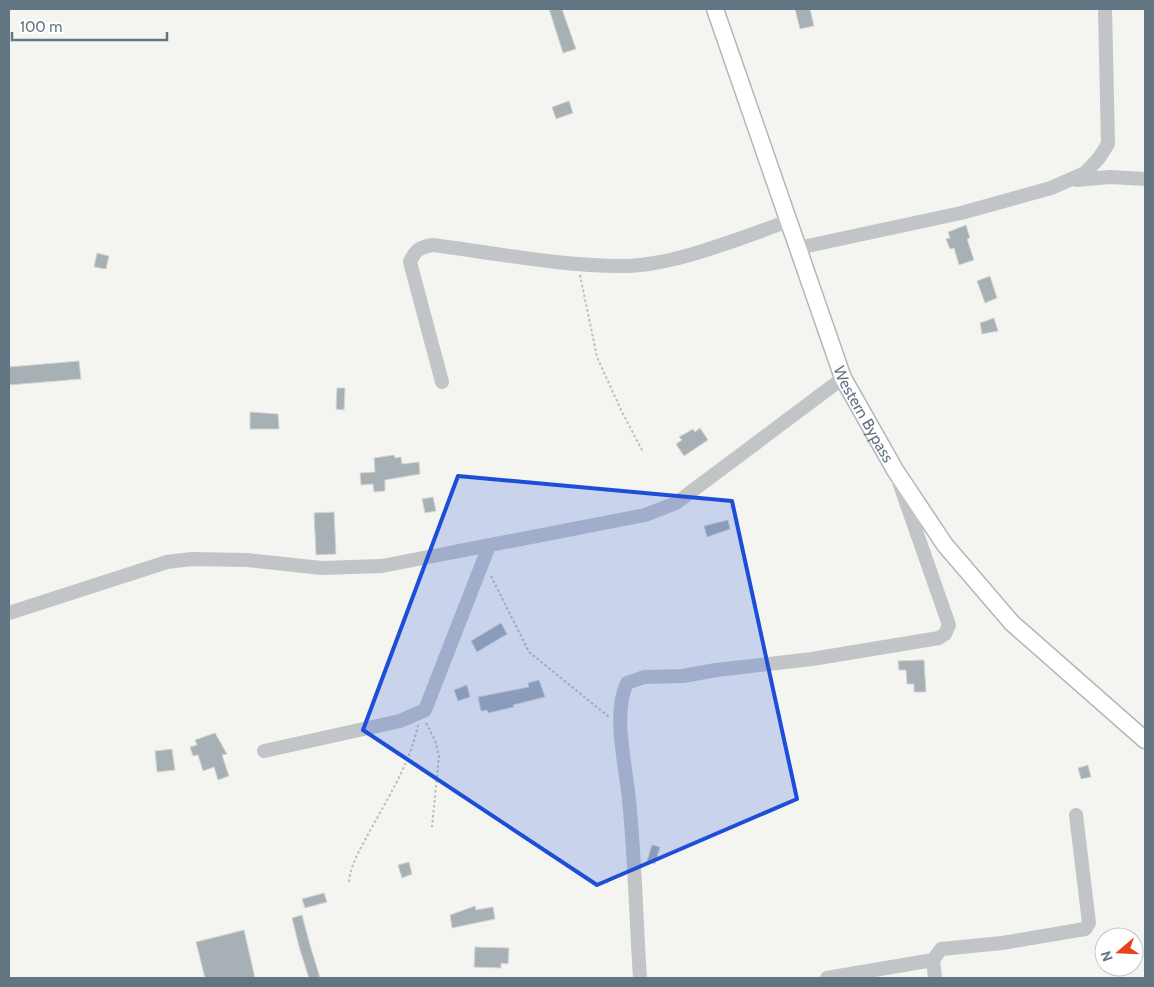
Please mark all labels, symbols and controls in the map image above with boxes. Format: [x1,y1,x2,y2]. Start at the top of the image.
scale bar [12,10,168,42]
text: 100 m [20,18,62,36]
street label: Western Bypass [830,363,898,466]
north arrow [1094,927,1144,977]
text: N [1097,949,1117,964]

